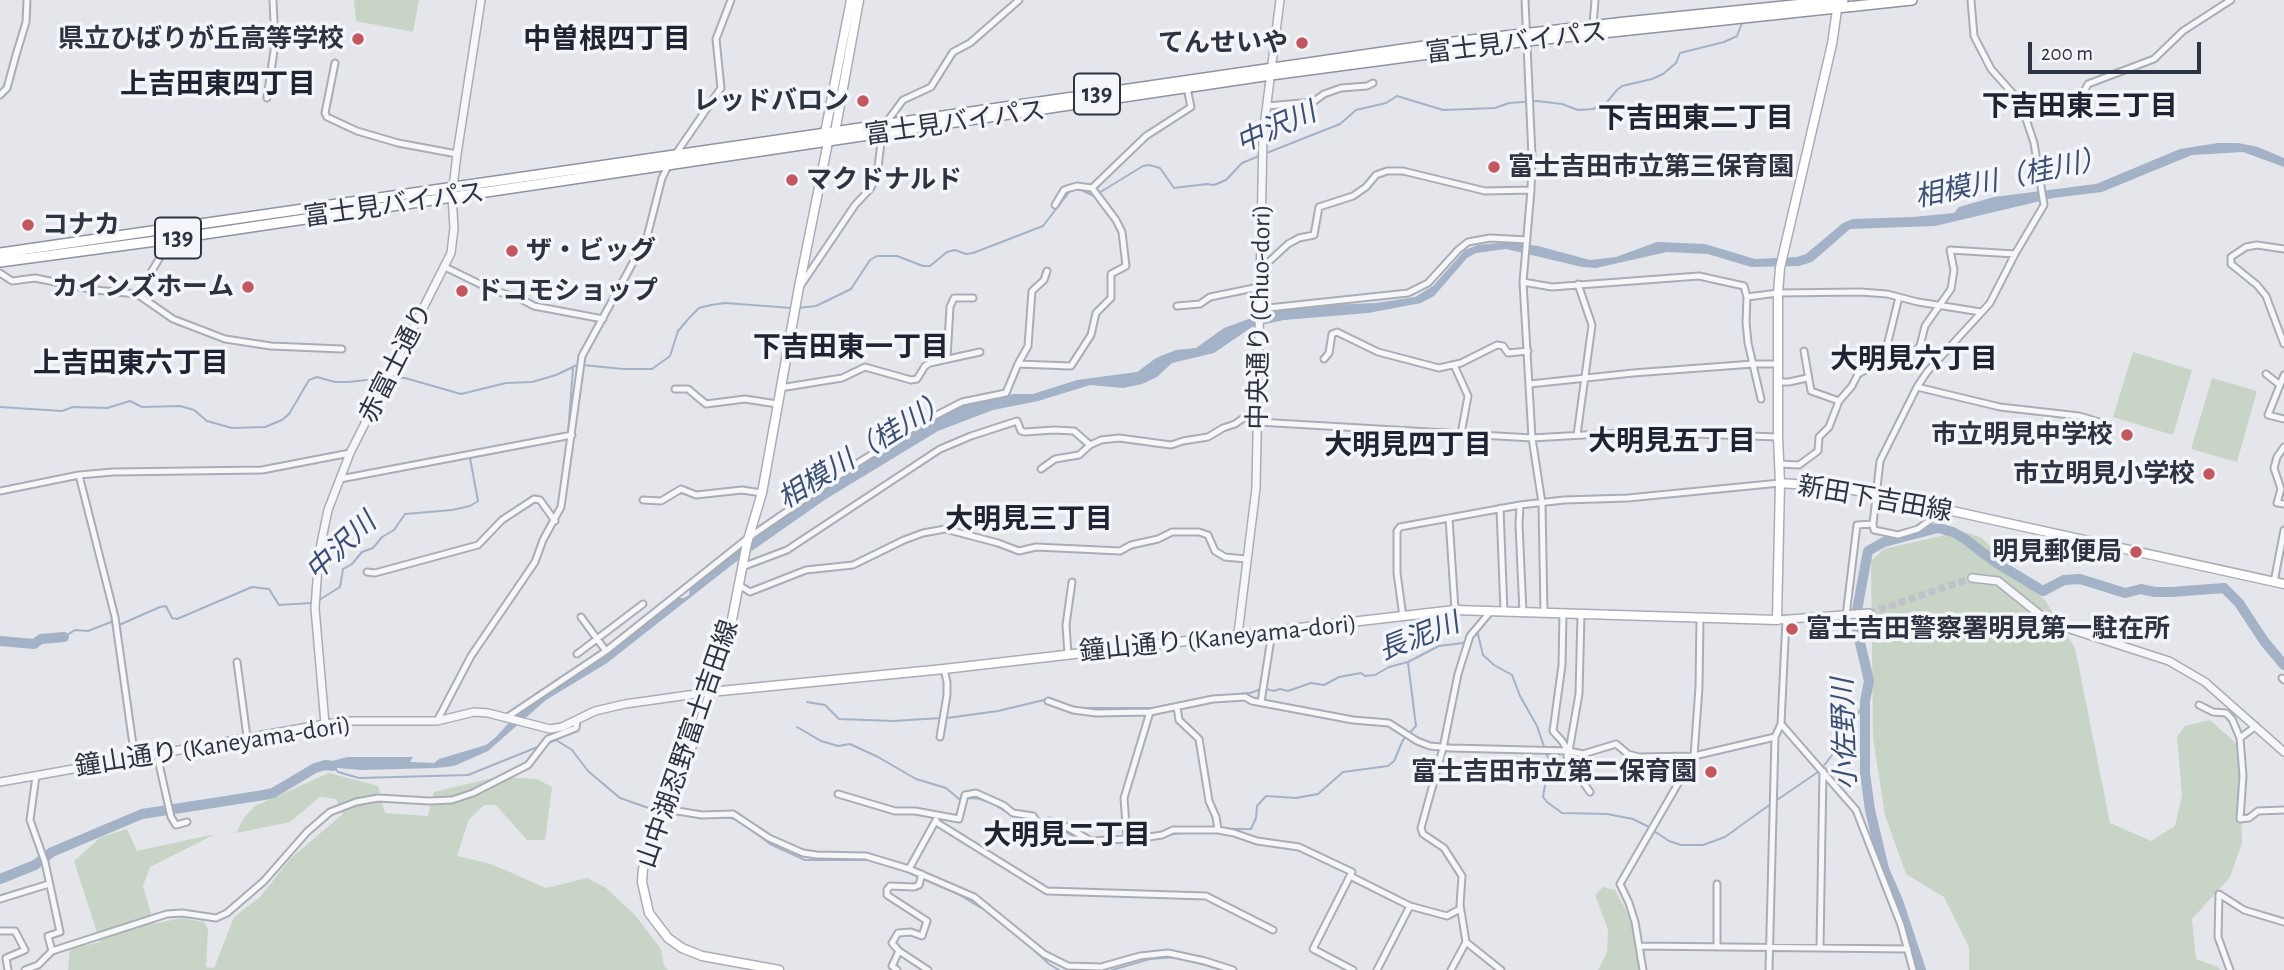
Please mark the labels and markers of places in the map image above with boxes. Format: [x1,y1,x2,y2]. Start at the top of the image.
place label: 県立ひばりが丘高等学校 [58,23,344,55]
place label: てんせいや [1158,27,1288,59]
marker: 県立ひばりが丘高等学校 [350,31,366,47]
marker: てんせいや [1294,35,1310,51]
place label: レッドバロン [693,85,849,117]
marker: レッドバロン [855,93,871,109]
place label: 富士吉田市立第三保育園 [1508,151,1794,183]
marker: 富士吉田市立第三保育園 [1486,159,1502,175]
place label: マクドナルド [806,164,962,196]
marker: マクドナルド [784,172,800,188]
place label: コナカ [42,209,120,241]
marker: コナカ [20,217,36,233]
place label: ザ・ビッグ [526,235,656,267]
marker: ザ・ビッグ [504,243,520,259]
place label: カインズホーム [52,271,234,303]
place label: ドコモショップ [476,275,658,307]
marker: カインズホーム [240,279,256,295]
marker: ドコモショップ [454,283,470,299]
place label: 市立明見中学校 [1931,419,2113,451]
marker: 市立明見中学校 [2119,427,2135,443]
place label: 市立明見小学校 [2013,458,2195,490]
marker: 市立明見小学校 [2201,466,2217,482]
place label: 明見郵便局 [1992,536,2122,568]
marker: 明見郵便局 [2128,544,2144,560]
place label: 富士吉田警察署明見第一駐在所 [1806,613,2170,645]
marker: 富士吉田警察署明見第一駐在所 [1784,621,1800,637]
place label: 富士吉田市立第二保育園 [1411,756,1697,788]
marker: 富士吉田市立第二保育園 [1703,764,1719,780]

